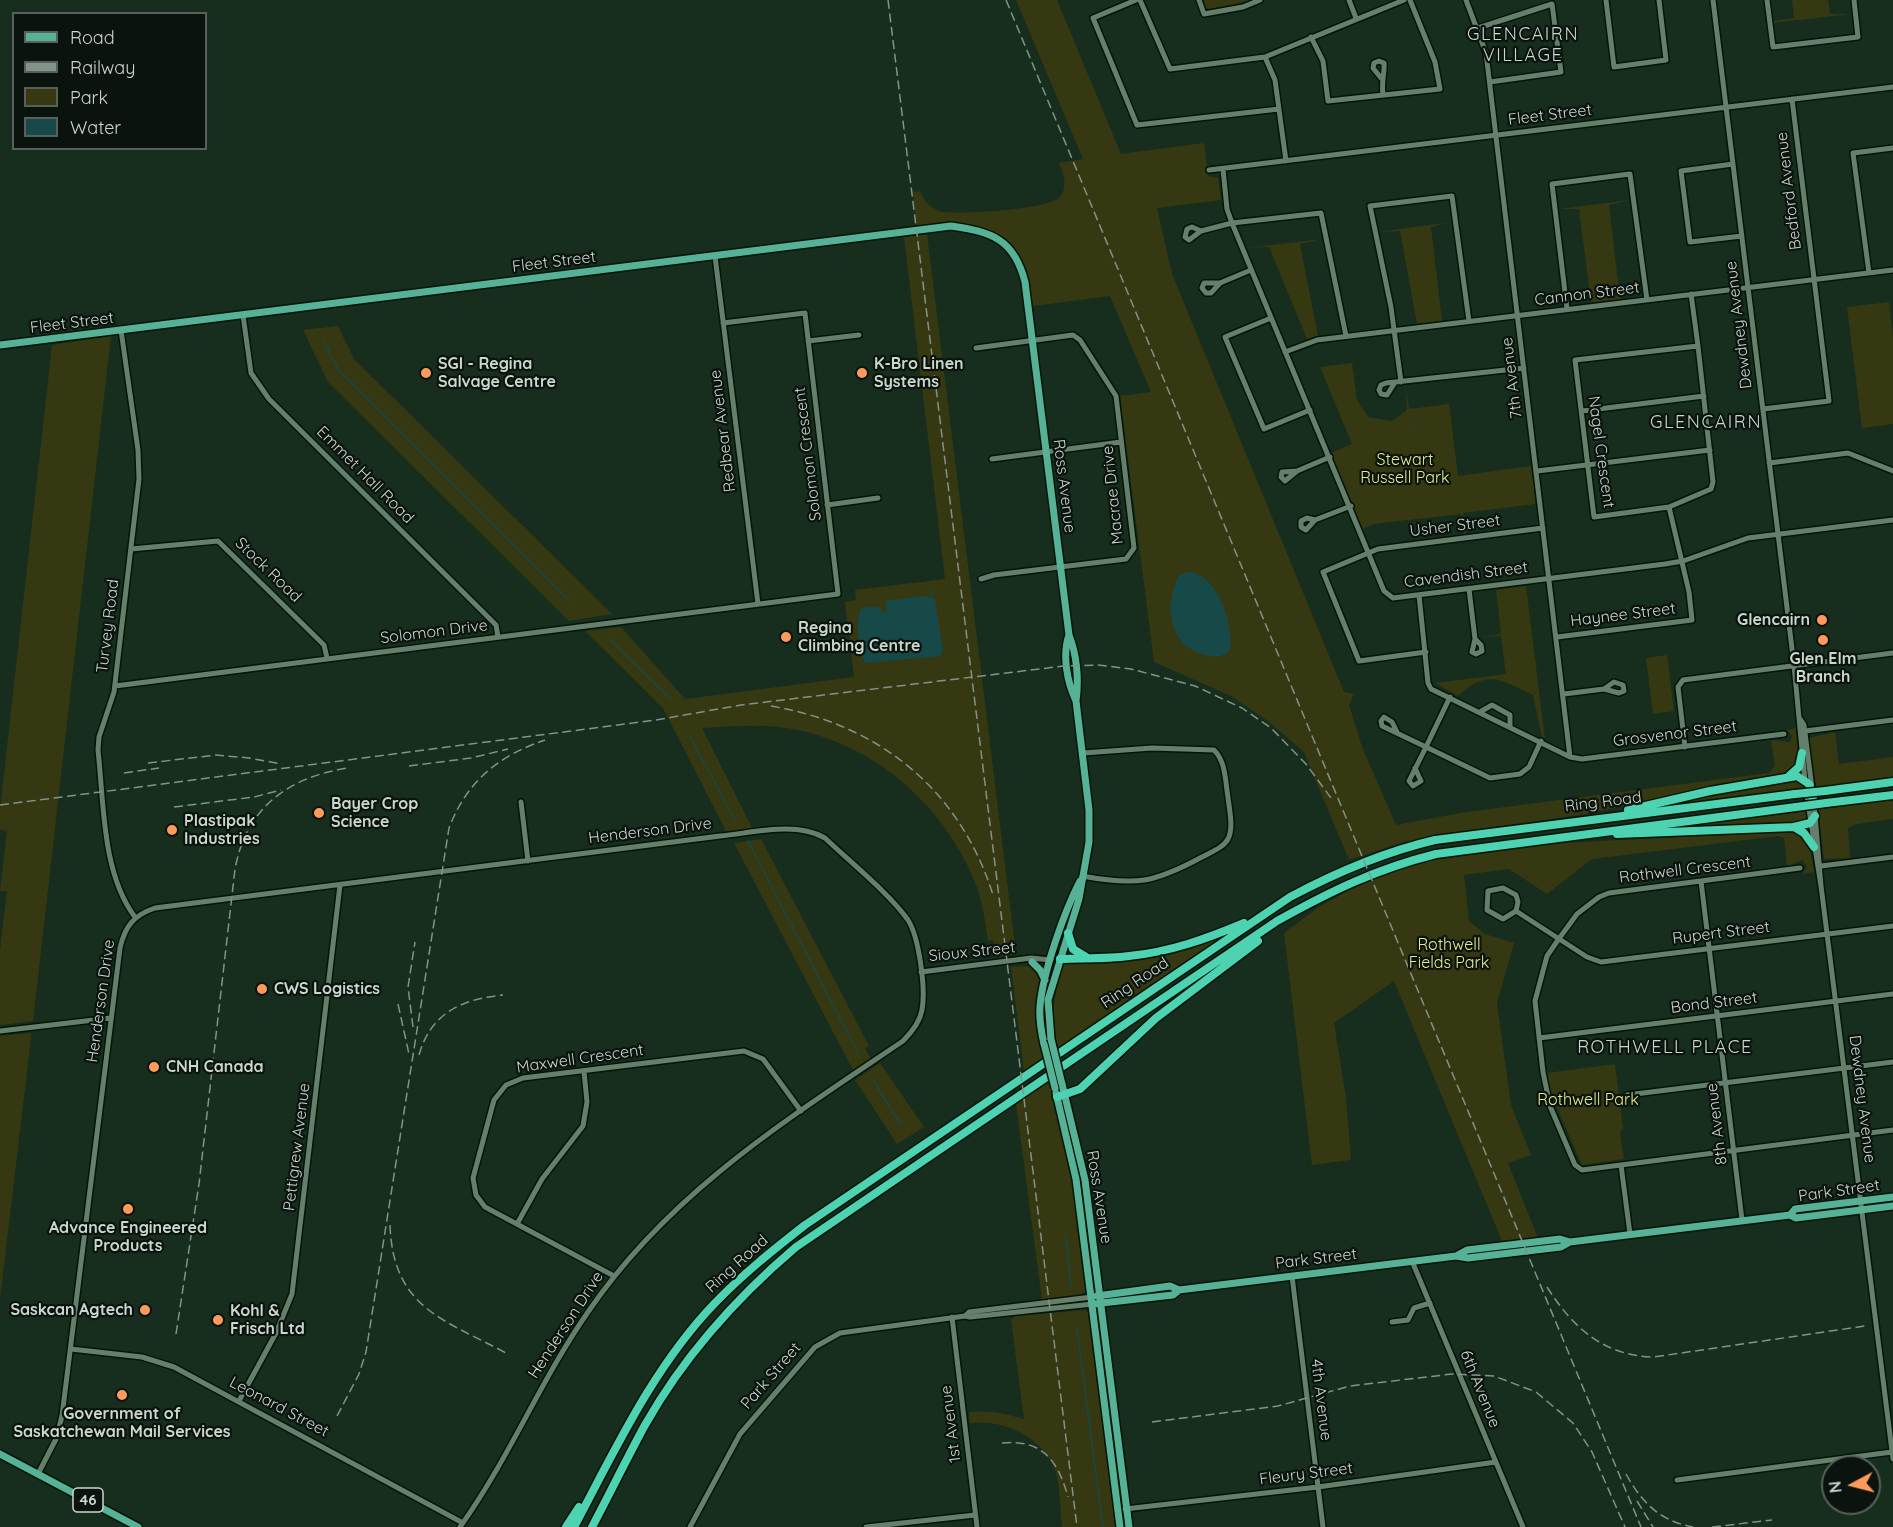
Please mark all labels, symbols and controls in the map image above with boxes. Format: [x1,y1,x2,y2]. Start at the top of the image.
legend [12,12,207,150]
district label: GLENCAIRN VILLAGE [1467,24,1579,66]
text: Road [70,26,115,49]
text: Railway [70,56,136,79]
text: Park [70,86,108,109]
street label: Fleet Street [1507,100,1593,130]
text: Water [70,116,121,139]
street label: Bedford Avenue [1772,131,1806,251]
street label: Fleet Street [511,247,597,277]
street label: Dewdney Avenue [1722,260,1756,390]
street label: Cannon Street [1533,278,1641,310]
street label: Fleet Street [29,308,115,338]
street label: 7th Avenue [1497,336,1527,420]
place label: SGI - Regina Salvage Centre [438,354,556,392]
place label: K-Bro Linen Systems [874,354,964,392]
marker: SGI - Regina Salvage Centre [419,366,433,380]
marker: K-Bro Linen Systems [855,366,869,380]
street label: Redbear Avenue [706,369,740,493]
street label: Solomon Crescent [790,386,826,522]
street label: Nagel Crescent [1584,395,1618,509]
district label: GLENCAIRN [1650,412,1762,434]
street label: Emmet Hall Road [312,422,418,528]
street label: Ross Avenue [1049,438,1079,534]
street label: Macrae Drive [1098,445,1128,545]
park label: Stewart Russell Park [1360,450,1450,488]
street label: Usher Street [1409,511,1501,541]
street label: Stock Road [231,534,305,606]
street label: Cavendish Street [1403,558,1529,592]
street label: Turvey Road [93,578,123,674]
street label: Haynee Street [1569,599,1677,631]
place label: Glencairn [1737,610,1810,630]
marker: Glencairn [1815,613,1829,627]
street label: Solomon Drive [379,616,489,648]
place label: Regina Climbing Centre [798,618,921,656]
marker: Regina Climbing Centre [779,630,793,644]
marker: Glen Elm Branch [1816,633,1830,647]
place label: Glen Elm Branch [1790,649,1856,687]
street label: Grosvenor Street [1612,717,1738,751]
street label: Ring Road [1563,788,1643,816]
place label: Bayer Crop Science [331,794,418,832]
marker: Bayer Crop Science [312,806,326,820]
place label: Plastipak Industries [184,811,260,849]
street label: Henderson Drive [587,814,713,848]
marker: Plastipak Industries [165,823,179,837]
street label: Rothwell Crescent [1618,852,1752,888]
street label: Rupert Street [1671,917,1771,949]
park label: Rothwell Fields Park [1409,935,1489,973]
street label: Henderson Drive [83,938,119,1064]
street label: Sioux Street [928,938,1016,966]
street label: Ring Road [1098,953,1172,1013]
place label: CWS Logistics [274,979,380,999]
marker: CWS Logistics [255,982,269,996]
street label: Bond Street [1670,988,1758,1018]
street label: Dewdney Avenue [1845,1034,1879,1164]
district label: ROTHWELL PLACE [1577,1037,1753,1059]
street label: Maxwell Crescent [515,1041,645,1077]
place label: CNH Canada [166,1057,264,1077]
marker: CNH Canada [147,1060,161,1074]
street label: Pettigrew Avenue [280,1082,314,1212]
street label: 8th Avenue [1702,1082,1732,1166]
park label: Rothwell Park [1537,1090,1639,1110]
street label: Ross Avenue [1082,1149,1116,1245]
street label: Park Street [1797,1176,1881,1206]
marker: Advance Engineered Products [121,1202,135,1216]
place label: Advance Engineered Products [49,1218,207,1256]
street label: Ring Road [702,1231,772,1297]
street label: Park Street [1274,1244,1358,1274]
street label: Henderson Drive [524,1268,608,1382]
place label: Saskcan Agtech [11,1300,133,1320]
place label: Kohl & Frisch Ltd [230,1301,305,1339]
marker: Saskcan Agtech [138,1303,152,1317]
marker: Kohl & Frisch Ltd [211,1313,225,1327]
street label: Park Street [737,1339,805,1413]
street label: 6th Avenue [1456,1347,1504,1431]
street label: 4th Avenue [1306,1358,1336,1442]
street label: Leonard Street [226,1373,332,1441]
street label: 1st Avenue [937,1384,965,1464]
marker: Government of Saskatchewan Mail Services [115,1388,129,1402]
place label: Government of Saskatchewan Mail Services [13,1404,231,1442]
north arrow [1821,1455,1881,1515]
street label: Fleury Street [1258,1459,1354,1489]
text: N [1824,1480,1846,1494]
road number: 46 [73,1488,103,1512]

